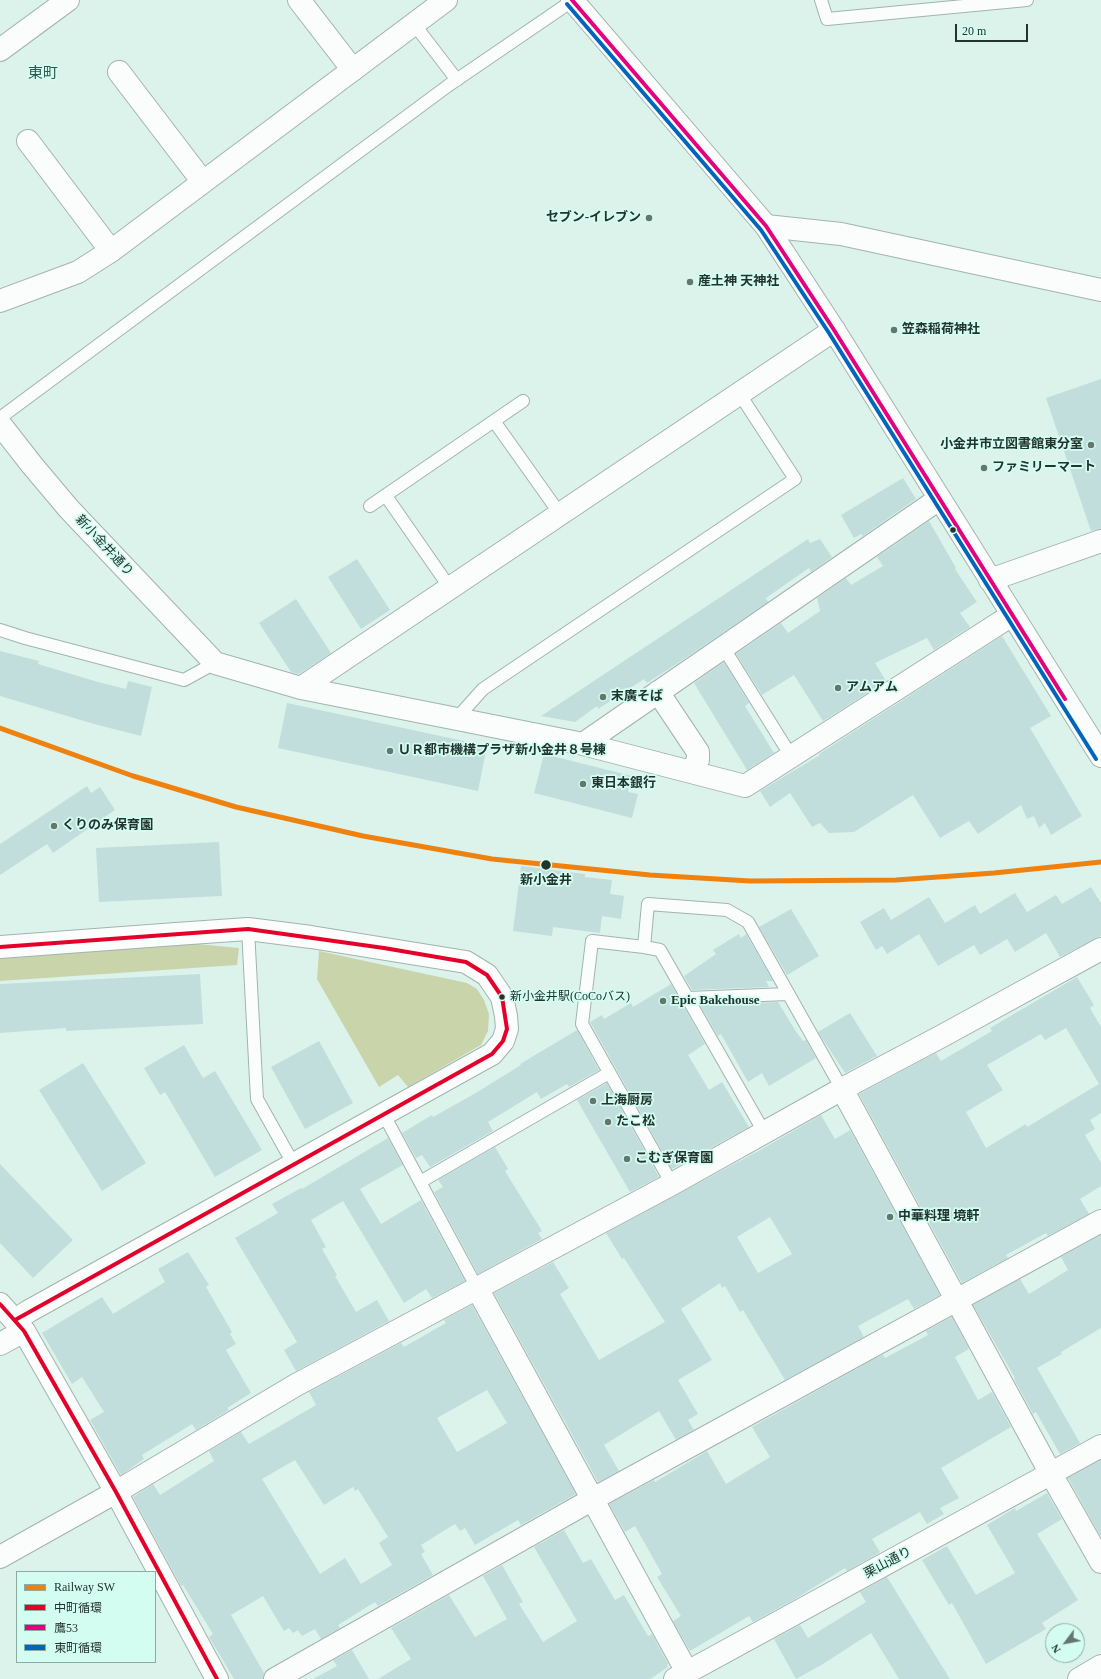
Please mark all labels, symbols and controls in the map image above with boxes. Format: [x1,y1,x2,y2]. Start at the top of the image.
scale bar [957,16,1030,42]
text: 20 m [962,24,986,38]
district label: 東町 [28,65,58,83]
place label: セブン-イレブン [546,210,641,226]
marker: セブン-イレブン [644,213,654,223]
place label: 産土神 天神社 [698,274,779,290]
marker: 産土神 天神社 [685,277,695,287]
place label: 笠森稲荷神社 [902,322,980,338]
marker: 笠森稲荷神社 [889,325,899,335]
place label: 小金井市立図書館東分室 [940,437,1083,453]
marker: 小金井市立図書館東分室 [1086,440,1096,450]
place label: ファミリーマート [992,460,1096,476]
marker: ファミリーマート [979,463,989,473]
street label: 新小金井通り [72,512,136,580]
unlabelled marker [948,525,958,535]
place label: アムアム [846,680,898,696]
marker: アムアム [833,683,843,693]
place label: 末廣そば [611,689,663,705]
marker: 末廣そば [598,692,608,702]
place label: ＵＲ都市機構プラザ新小金井８号棟 [398,743,606,759]
marker: ＵＲ都市機構プラザ新小金井８号棟 [385,746,395,756]
place label: 東日本銀行 [591,776,656,792]
marker: 東日本銀行 [578,779,588,789]
place label: くりのみ保育園 [62,818,153,834]
marker: くりのみ保育園 [49,821,59,831]
marker: 新小金井 [539,858,553,872]
place label: 新小金井 [520,873,572,889]
place label: 新小金井駅(CoCoバス) [510,990,630,1004]
marker: 新小金井駅(CoCoバス) [497,992,507,1002]
place label: Epic Bakehouse [671,993,759,1009]
marker: Epic Bakehouse [658,996,668,1006]
place label: 上海厨房 [601,1093,653,1109]
marker: 上海厨房 [588,1096,598,1106]
place label: たこ松 [616,1114,655,1130]
marker: たこ松 [603,1117,613,1127]
place label: こむぎ保育園 [635,1151,713,1167]
marker: こむぎ保育園 [622,1154,632,1164]
place label: 中華料理 境軒 [898,1209,979,1225]
marker: 中華料理 境軒 [885,1212,895,1222]
street label: 栗山通り [861,1544,915,1582]
legend [16,1571,156,1663]
text: Railway SW [54,1580,115,1594]
text: 中町循環 [54,1601,102,1615]
text: 鷹53 [54,1621,78,1635]
north arrow [1045,1623,1085,1663]
text: 東町循環 [54,1641,102,1655]
text: N [1048,1642,1063,1655]

